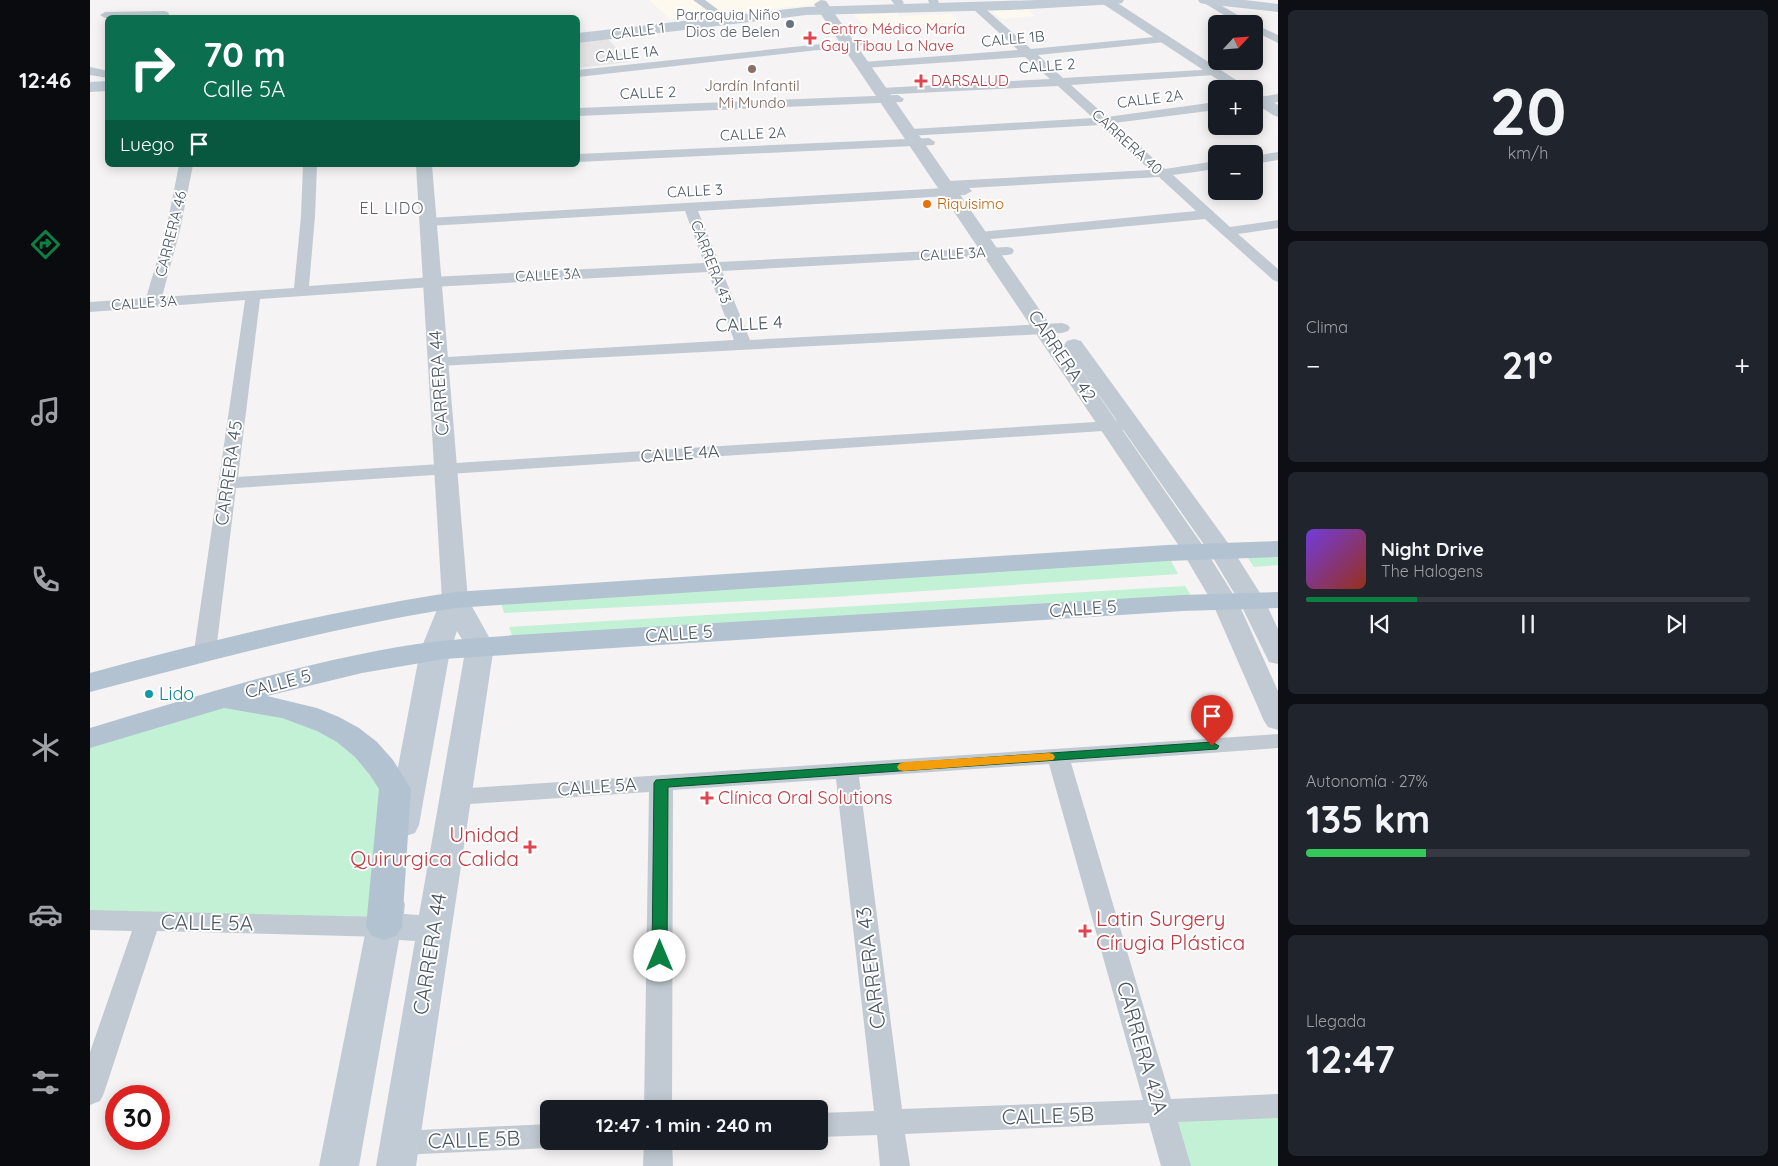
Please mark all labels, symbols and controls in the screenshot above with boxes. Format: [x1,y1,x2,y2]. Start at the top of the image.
place label: Parroquia Niño Dios de Belen [676,5,780,41]
north arrow [1208,15,1262,70]
map controls [1208,15,1263,200]
street label: CALLE 1 [610,18,666,43]
marker: Parroquia Niño Dios de Belen [784,18,796,30]
place label: Centro Médico María Gay Tibau La Nave [821,19,965,55]
street label: CALLE 1B [981,26,1046,51]
marker: Centro Médico María Gay Tibau La Nave [803,31,817,45]
text: 70 m [203,32,286,76]
icon: right [120,35,185,100]
street label: CALLE 1A [594,41,660,66]
street label: CALLE 2 [1018,54,1076,77]
marker: Jardín Infantil Mi Mundo [746,63,758,75]
text: 12:46 [19,66,71,94]
text: 20 [1490,70,1566,151]
place label: DARSALUD [931,71,1009,90]
text: Calle 5A [203,75,285,103]
marker: DARSALUD [915,75,927,87]
place label: Jardín Infantil Mi Mundo [704,76,800,112]
button: + [1208,80,1263,135]
street label: CALLE 2 [619,82,676,103]
street label: CALLE 2A [1116,85,1184,112]
street label: CARRERA 40 [1088,105,1167,178]
street label: CALLE 2A [719,122,787,145]
icon: arrive [185,130,213,158]
text: Luego [120,132,175,156]
text: km/h [1508,143,1548,163]
button: − [1208,145,1263,200]
street label: CALLE 3 [667,180,724,201]
street label: CARRERA 46 [151,189,190,279]
place label: Riquisimo [937,194,1004,213]
district label: EL LIDO [359,198,425,218]
marker: Riquisimo [921,198,933,210]
street label: CARRERA 43 [687,217,736,306]
icon: directions [28,227,63,262]
street label: CALLE 3A [920,242,987,265]
street label: CALLE 3A [515,263,582,286]
street label: CALLE 3A [111,291,178,314]
street label: CARRERA 42 [1023,305,1102,406]
street label: CALLE 4 [715,310,783,337]
text: Clima [1306,317,1348,337]
street label: CARRERA 44 [423,330,454,436]
text: 21° [1502,341,1553,389]
text: − [1306,348,1321,383]
text: + [1734,348,1750,383]
icon: music [28,394,63,429]
street label: CARRERA 45 [210,419,247,527]
street label: CALLE 4A [640,439,720,468]
text: Night Drive [1381,537,1484,561]
text: The Halogens [1381,561,1483,581]
icon: phone [28,562,63,597]
street label: CALLE 5 [1048,595,1117,622]
icon: previous [1366,610,1394,638]
icon: pause [1514,610,1542,638]
icon: next [1662,610,1690,638]
street label: CALLE 5 [644,620,713,647]
street label: CALLE 5 [242,664,313,703]
place label: Lido [159,682,194,705]
marker: Lido [143,688,155,700]
pin [1191,695,1233,746]
icon: arrive [1198,702,1226,730]
icon: climate [28,730,63,765]
text: Autonomía · 27% [1306,771,1428,791]
street label: CALLE 5A [557,772,638,801]
place label: Clínica Oral Solutions [718,786,893,809]
marker: Clínica Oral Solutions [700,791,714,805]
text: 135 km [1306,795,1430,843]
place label: Unidad Quirurgica Calida [350,821,519,871]
marker: Unidad Quirurgica Calida [523,840,537,854]
street label: CARRERA 44 [407,891,451,1017]
icon: car [28,897,63,932]
place label: Latin Surgery Círugia Plástica [1096,905,1245,955]
street label: CARRERA 43 [850,906,890,1031]
street label: CALLE 5A [161,908,253,936]
marker: Latin Surgery Círugia Plástica [1078,924,1092,938]
position arrow [633,929,685,981]
street label: CARRERA 42A [1112,978,1174,1117]
text: Llegada [1306,1011,1366,1031]
text: 12:47 [1306,1035,1395,1083]
icon: filters [28,1065,63,1100]
speed limit sign: 30 [105,1085,170,1150]
street label: CALLE 5B [1001,1100,1095,1130]
text: 12:47 · 1 min · 240 m [596,1113,772,1137]
street label: CALLE 5B [427,1124,521,1154]

